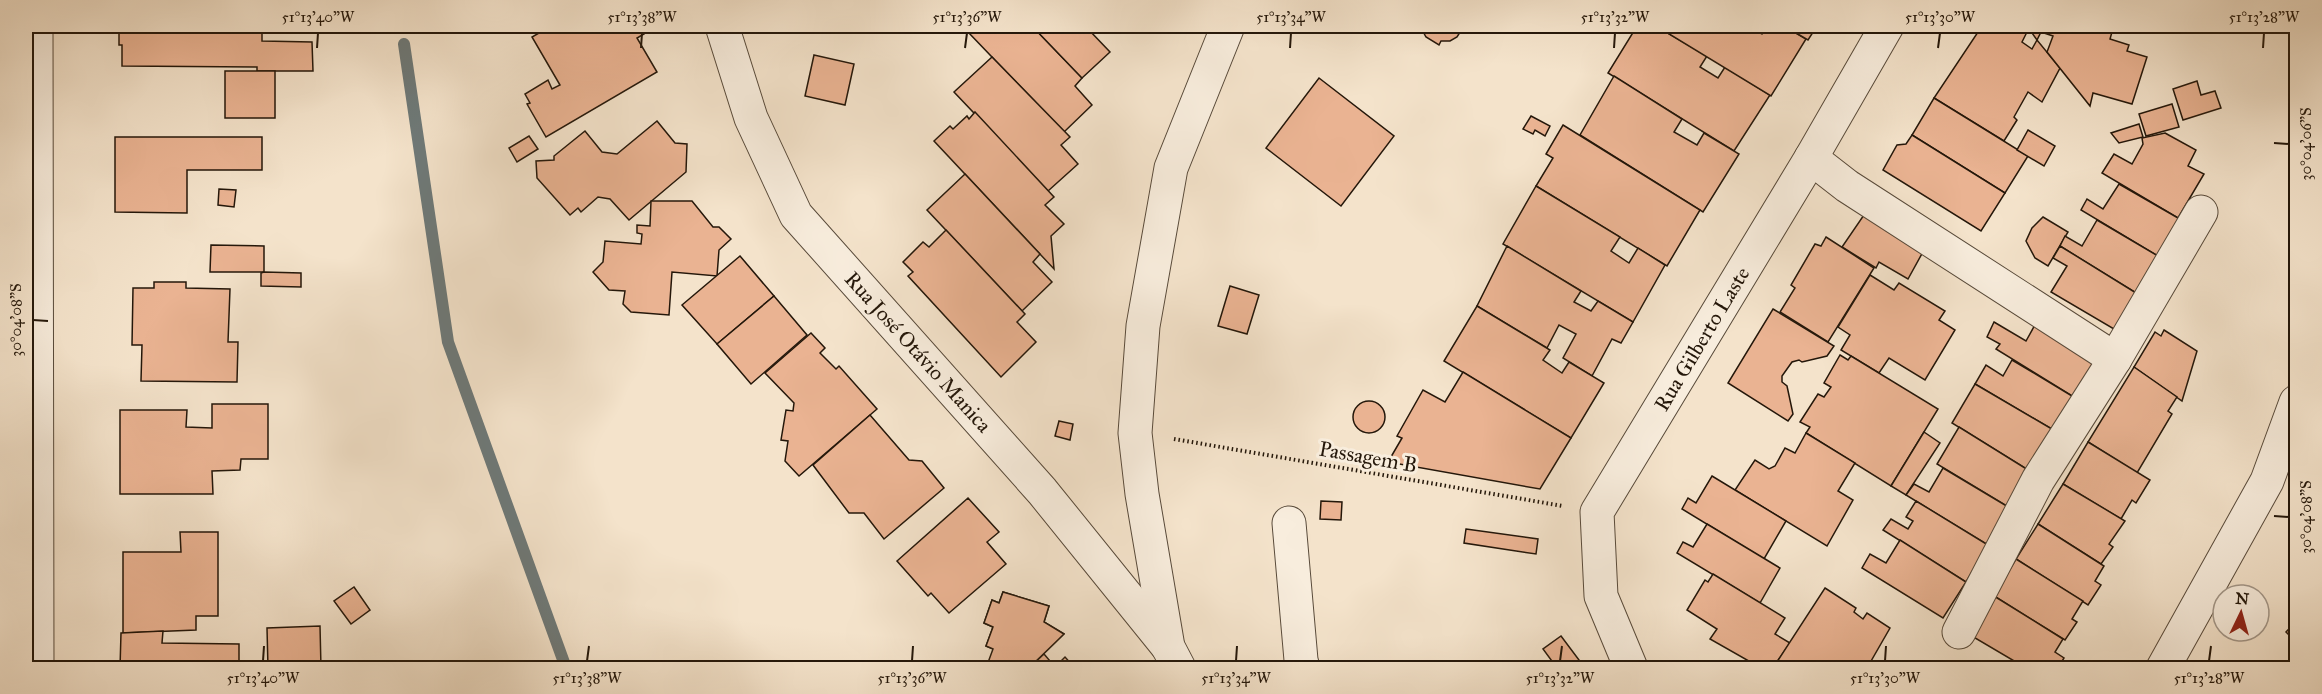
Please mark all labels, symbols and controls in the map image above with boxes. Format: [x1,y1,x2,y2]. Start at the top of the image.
text: 51°13'40"W [282,8,355,26]
text: 51°13'38"W [607,8,677,26]
text: 51°13'36"W [933,8,1002,26]
text: 51°13'34"W [1256,8,1327,26]
text: 51°13'32"W [1581,8,1650,26]
text: 51°13'30"W [1905,8,1976,26]
text: 51°13'28"W [2229,8,2300,26]
text: 30°04'06"S [2297,107,2315,181]
street label: Rua Gilberto Laste [1649,262,1755,416]
street label: Rua José Otávio Manica [839,266,997,438]
text: 30°04'08"S [7,283,25,357]
street label: Passagem B [1317,436,1419,478]
text: 30°04'08"S [2297,480,2315,554]
north arrow [2211,583,2271,643]
text: N [2235,588,2250,609]
text: 51°13'40"W [227,669,300,687]
text: 51°13'38"W [552,669,622,687]
text: 51°13'36"W [878,669,947,687]
text: 51°13'34"W [1201,669,1272,687]
text: 51°13'32"W [1526,669,1595,687]
text: 51°13'30"W [1850,669,1921,687]
text: 51°13'28"W [2174,669,2245,687]

